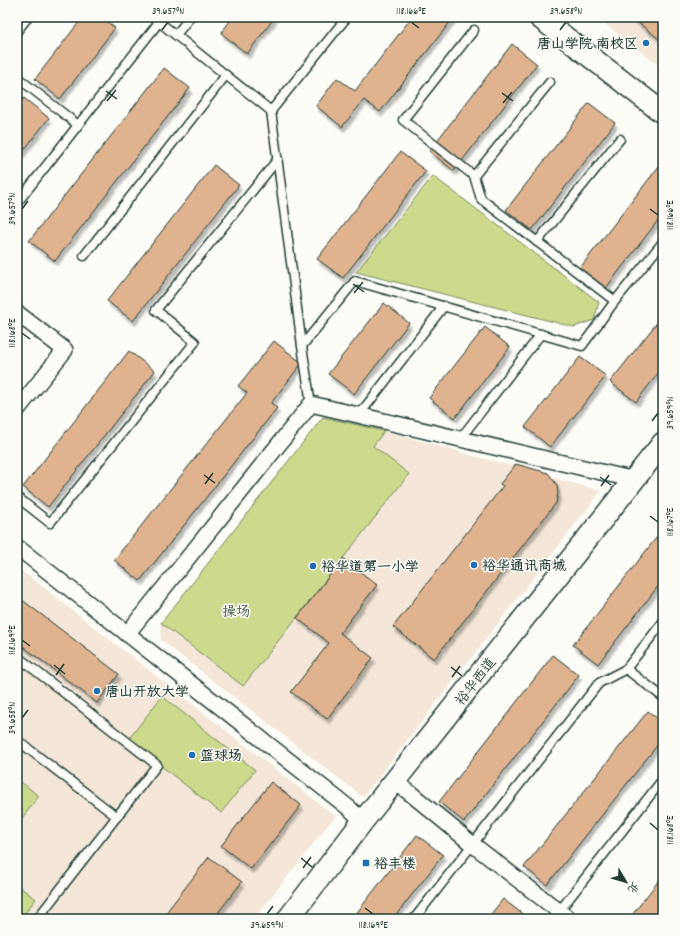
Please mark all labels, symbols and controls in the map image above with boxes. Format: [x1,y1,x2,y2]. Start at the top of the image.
text: 39.657°N [152,5,184,19]
text: 118.166°E [396,5,426,19]
text: 39.658°N [550,5,582,19]
place label: 唐山学院 南校区 [537,35,638,55]
marker: 唐山学院 南校区 [641,38,651,48]
text: 39.657°N [6,193,20,225]
text: 118.166°E [664,200,678,230]
text: 118.168°E [6,318,20,347]
text: 39.659°N [664,396,678,429]
text: 118.167°E [664,507,678,536]
place label: 裕华通讯商城 [482,557,566,577]
place label: 裕华道第一小学 [321,558,419,578]
marker: 裕华通讯商城 [469,560,479,570]
marker: 裕华道第一小学 [308,561,318,571]
park label: 操场 [222,603,250,623]
text: 118.169°E [6,625,20,655]
street label: 裕华西道 [451,654,502,710]
place label: 唐山开放大学 [105,683,189,703]
marker: 唐山开放大学 [92,686,102,696]
text: 39.658°N [6,702,20,734]
place label: 篮球场 [200,747,242,767]
marker: 篮球场 [187,750,197,760]
text: 118.168°E [664,815,678,844]
place label: 裕丰楼 [374,855,416,875]
marker: 裕丰楼 [361,858,371,868]
north arrow [606,862,646,902]
text: 北 [623,878,642,896]
text: 39.659°N [251,919,284,933]
text: 118.169°E [358,919,388,933]

